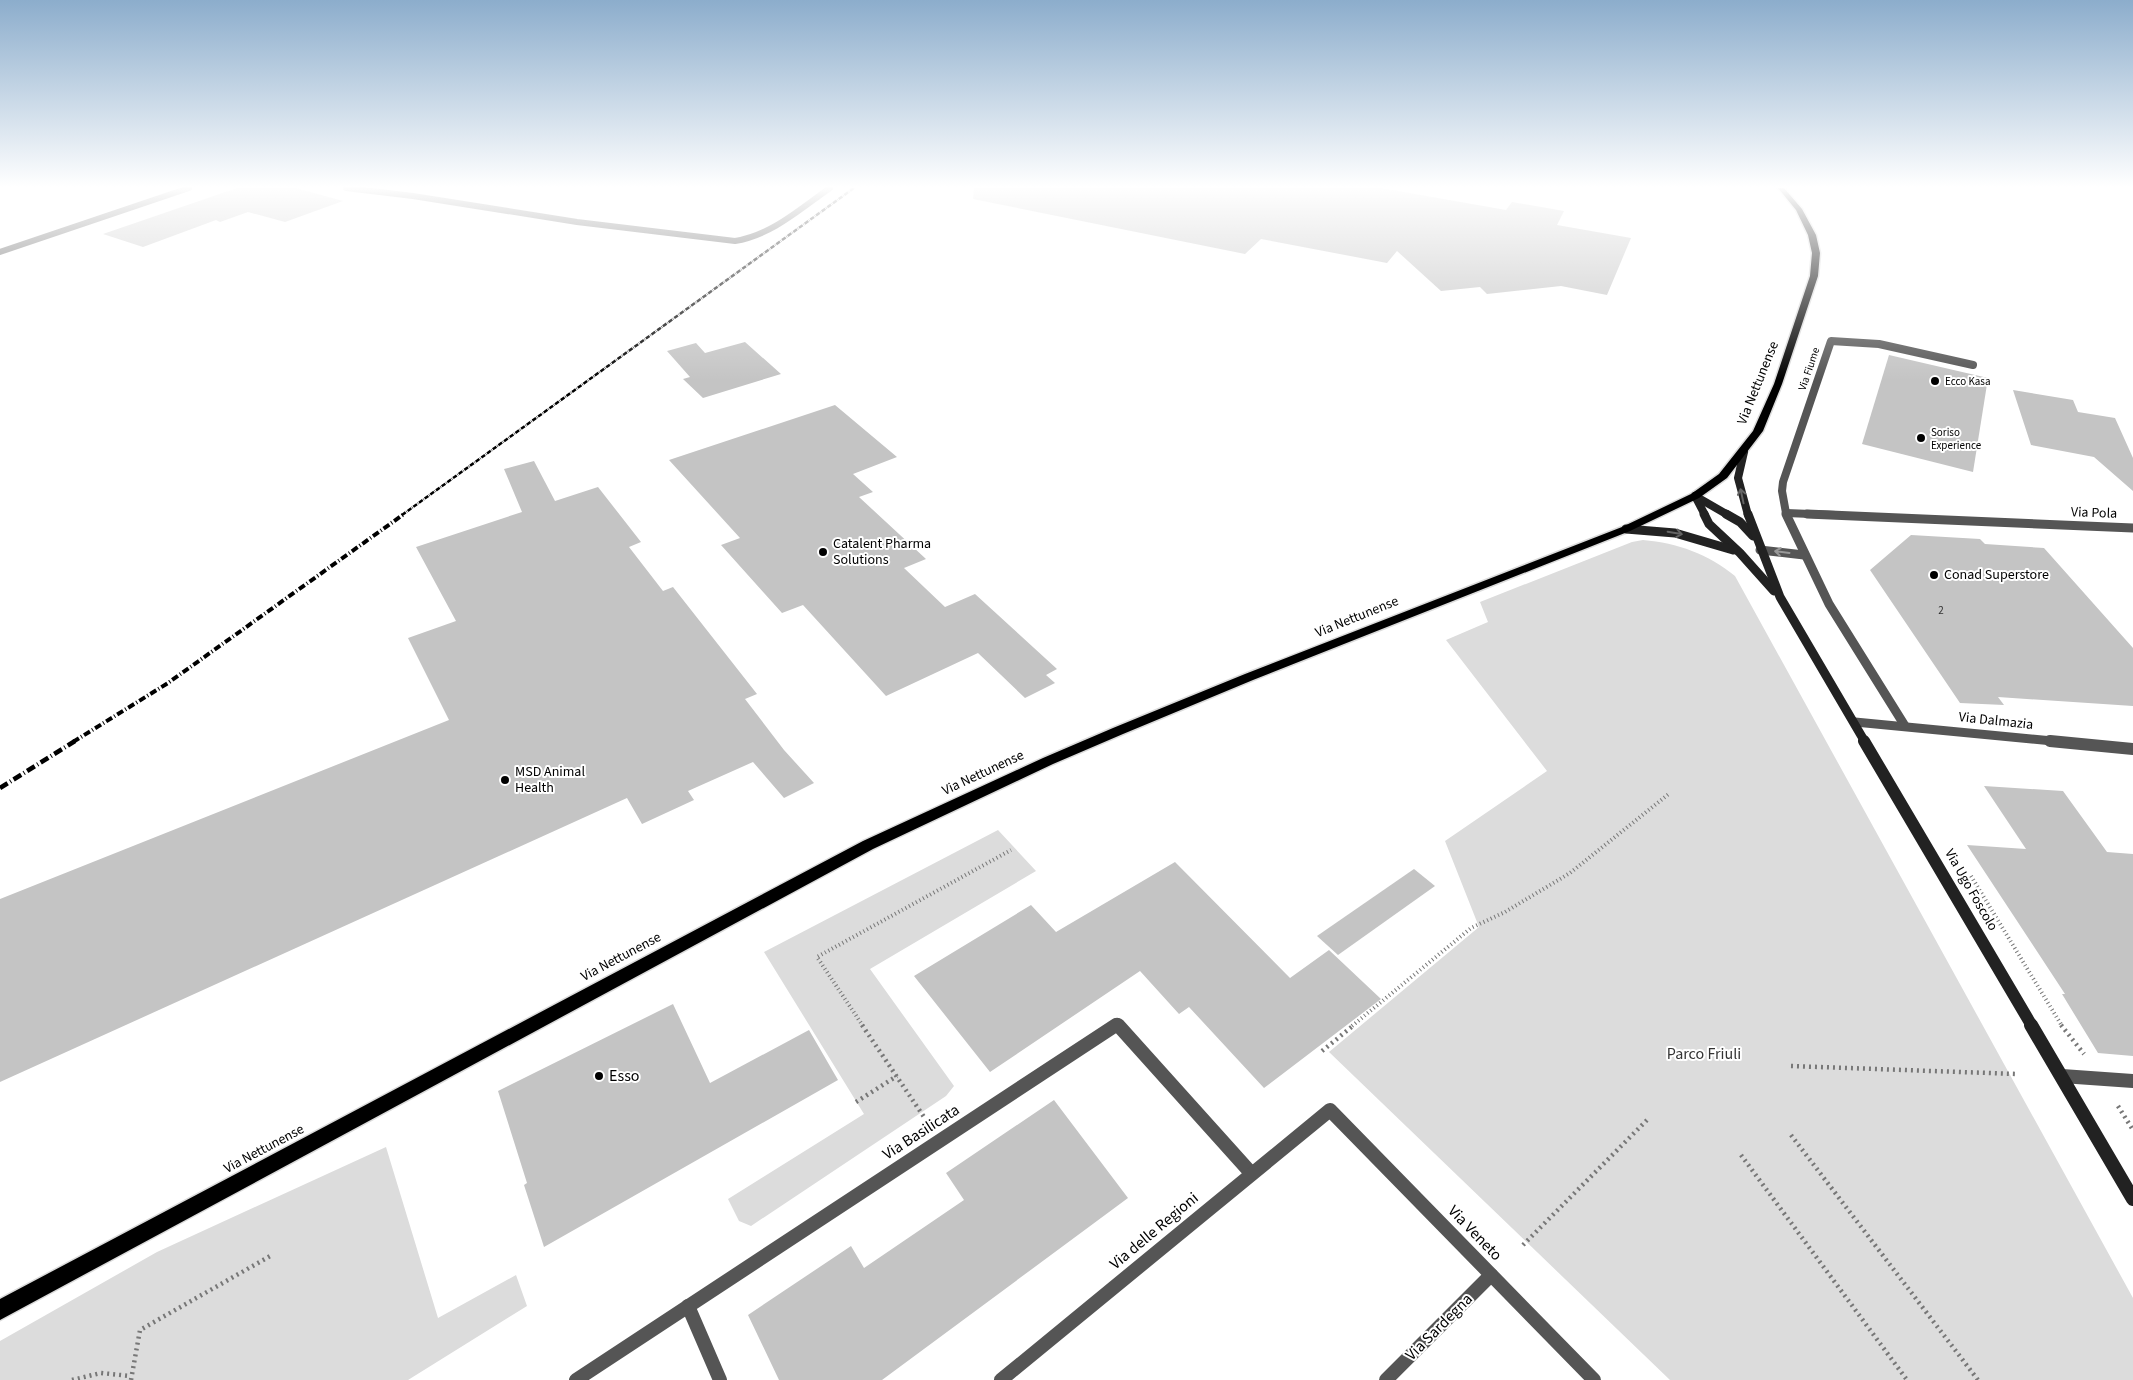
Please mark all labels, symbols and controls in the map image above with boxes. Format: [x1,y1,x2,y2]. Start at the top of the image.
street label: Via Nettunense [1732,338,1784,428]
street label: Via Fiume [1795,345,1824,393]
place label: Ecco Kasa [1945,374,1990,389]
marker: Ecco Kasa [1929,375,1941,387]
place label: Soriso Experience [1931,425,1982,453]
marker: Soriso Experience [1915,432,1927,444]
one-way arrow [1737,489,1746,505]
street label: Via Pola [2071,502,2117,524]
one-way arrow [1667,529,1683,539]
place label: Catalent Pharma Solutions [833,534,931,570]
marker: Catalent Pharma Solutions [817,546,829,558]
one-way arrow [1774,547,1790,557]
place label: Conad Superstore [1944,565,2049,585]
marker: Conad Superstore [1928,569,1940,581]
street label: Via Nettunense [1312,591,1402,643]
house number: 2 [1938,603,1944,618]
street label: Via Dalmazia [1958,707,2034,735]
street label: Via Nettunense [939,745,1027,801]
place label: MSD Animal Health [515,762,585,798]
marker: MSD Animal Health [499,774,511,786]
street label: Via Ugo Foscolo [1939,845,2003,935]
street label: Via Nettunense [577,927,665,987]
park label: Parco Friuli [1667,1043,1741,1065]
place label: Esso [609,1065,640,1087]
marker: Esso [593,1070,605,1082]
street label: Via Basilicata [878,1099,964,1165]
street label: Via Nettunense [220,1119,308,1179]
street label: Via delle Regioni [1105,1187,1203,1275]
street label: Via Veneto [1443,1200,1507,1266]
street label: Via Sardegna [1400,1288,1478,1366]

